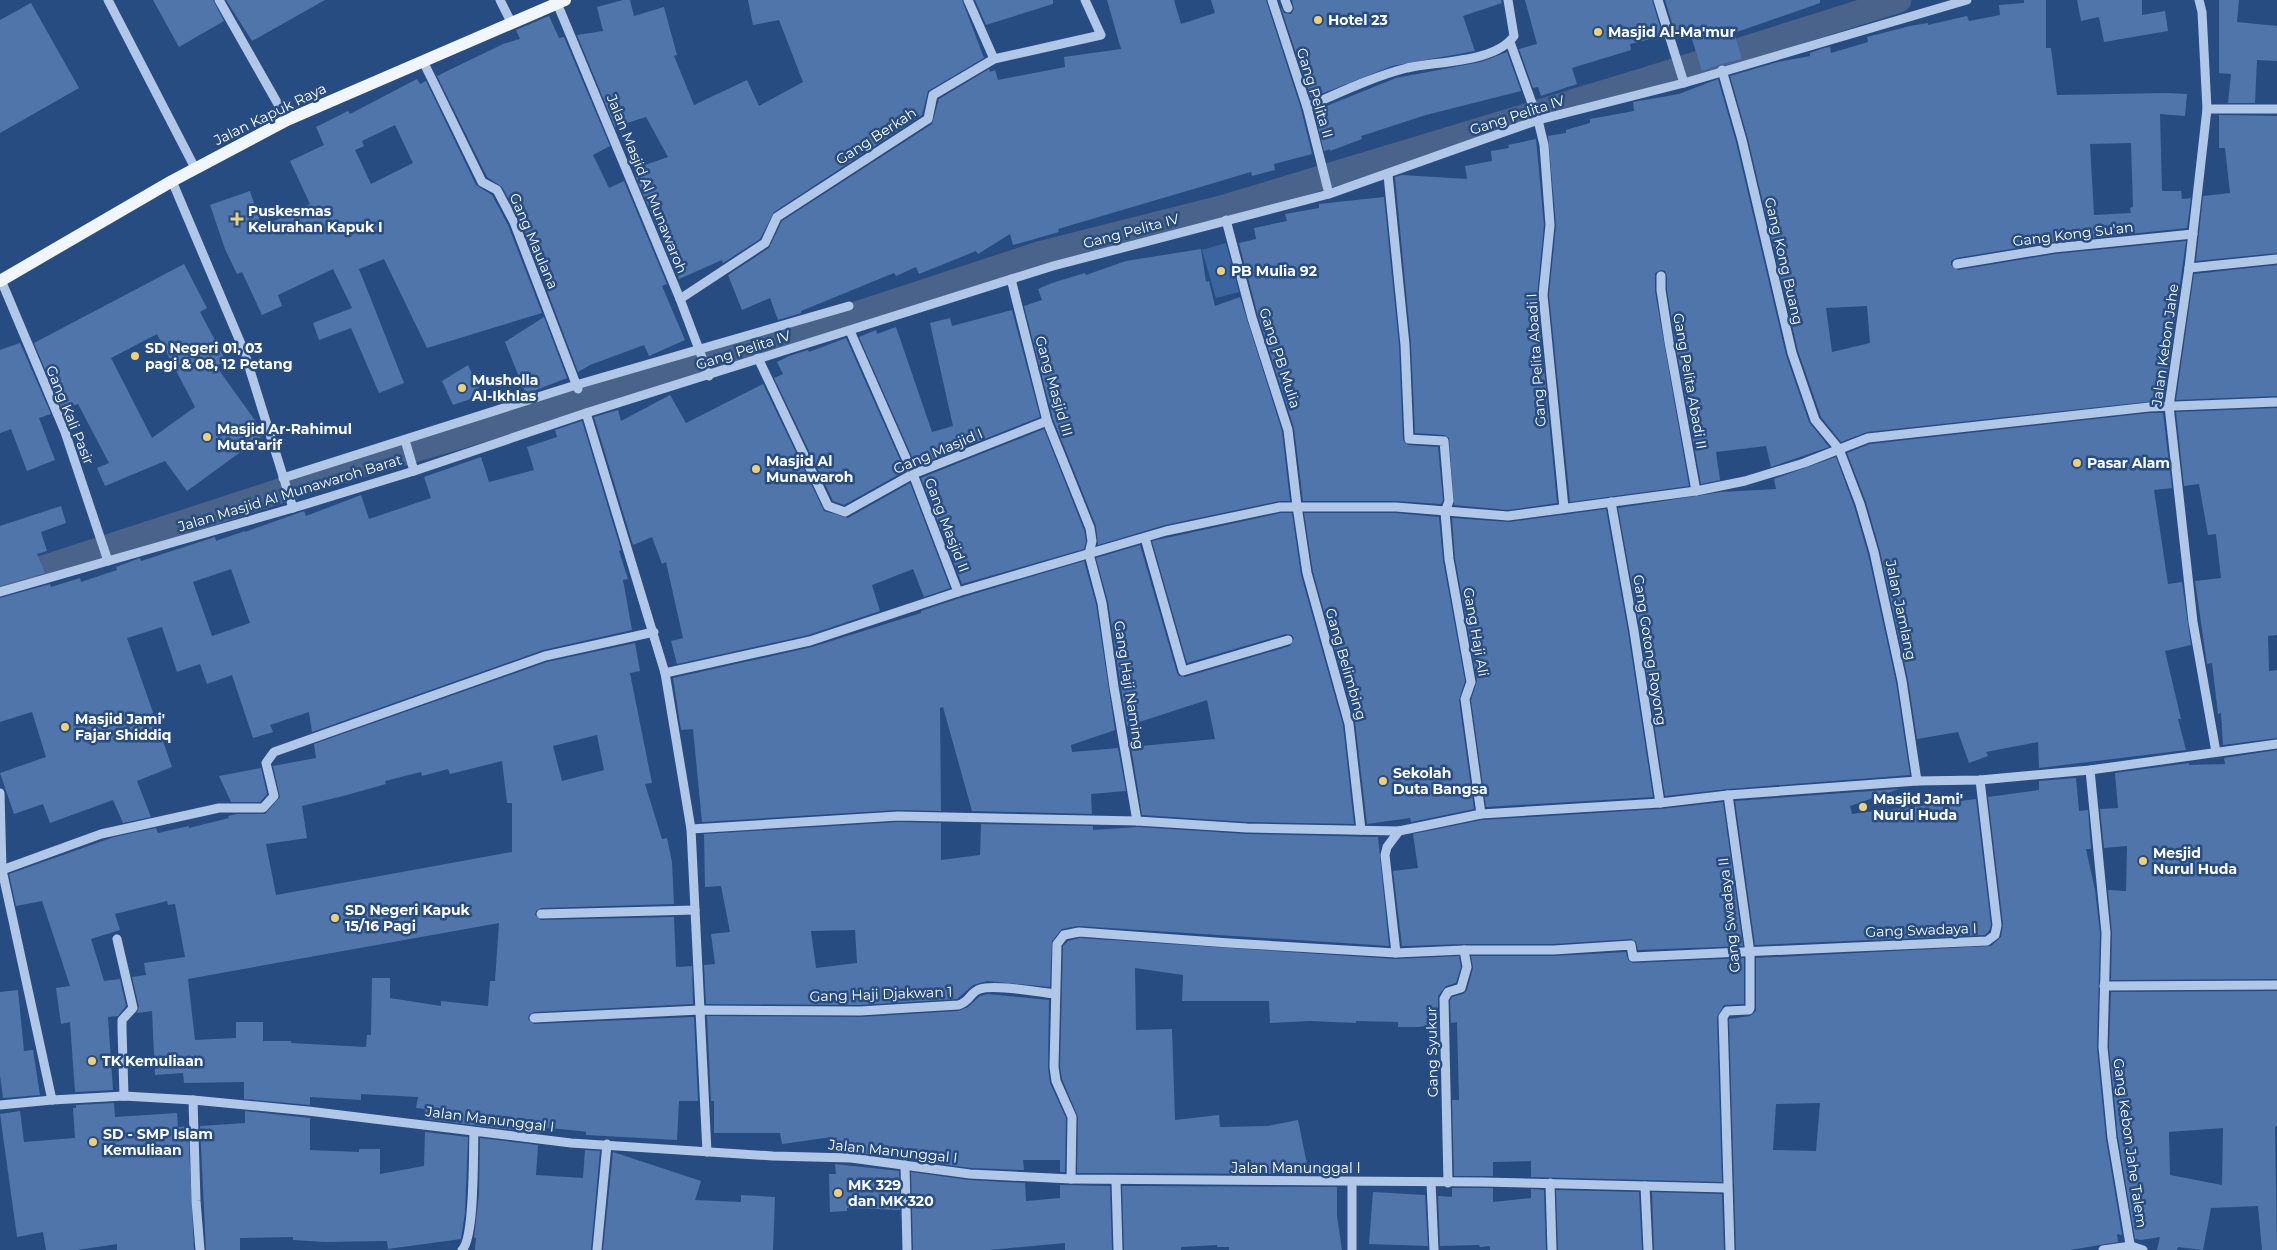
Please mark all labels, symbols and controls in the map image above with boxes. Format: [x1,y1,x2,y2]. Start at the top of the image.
place label: Hotel 23 [1328,11,1388,29]
marker: Hotel 23 [1312,14,1324,26]
place label: Masjid Al-Ma'mur [1608,23,1736,41]
marker: Masjid Al-Ma'mur [1592,26,1604,38]
street label: Gang Pelita II [1293,46,1337,140]
street label: Jalan Kapuk Raya [210,79,329,149]
street label: Jalan Masjid Al Munawaroh [602,91,691,276]
street label: Gang Pelita IV [1467,91,1567,139]
street label: Gang Berkah [832,103,920,169]
street label: Gang Maulana [506,190,562,292]
street label: Gang Kong Buang [1761,196,1807,326]
place label: Puskesmas Kelurahan Kapuk I [248,202,383,236]
street label: Gang Pelita IV [1081,209,1181,252]
marker: Puskesmas Kelurahan Kapuk I [230,212,244,226]
street label: Gang Kong Su'an [2012,218,2134,250]
place label: PB Mulia 92 [1231,262,1317,280]
marker: PB Mulia 92 [1215,265,1227,277]
street label: Jalan Kebon Jahe [2147,283,2182,408]
street label: Gang Pelita Abadi I [1522,293,1550,427]
street label: Gang PB Mulia [1255,306,1305,410]
street label: Gang Pelita Abadi II [1669,311,1711,451]
street label: Gang Pelita IV [693,326,793,374]
street label: Gang Masjid III [1031,334,1077,438]
place label: SD Negeri 01, 03 pagi & 08, 12 Petang [145,339,293,373]
marker: SD Negeri 01, 03 pagi & 08, 12 Petang [129,350,141,362]
street label: Gang Kali Pasir [42,363,98,468]
place label: Musholla Al-Ikhlas [471,371,538,405]
marker: Musholla Al-Ikhlas [456,382,468,394]
place label: Masjid Ar-Rahimul Muta'arif [217,420,352,454]
street label: Gang Masjid I [891,424,985,478]
marker: Masjid Ar-Rahimul Muta'arif [201,431,213,443]
street label: Jalan Masjid Al Munawaroh Barat [175,450,404,536]
place label: Masjid Al Munawaroh [766,452,853,486]
place label: Pasar Alam [2087,454,2170,472]
marker: Pasar Alam [2071,457,2083,469]
marker: Masjid Al Munawaroh [750,463,762,475]
street label: Gang Masjid II [921,475,973,575]
street label: Jalan Jamlang [1881,557,1920,662]
street label: Gang Gotong Royong [1629,573,1671,727]
street label: Gang Haji Ali [1459,586,1493,678]
street label: Gang Belimbing [1321,606,1371,722]
street label: Gang Haji Naming [1110,619,1148,751]
place label: Masjid Jami' Fajar Shiddiq [75,710,171,744]
marker: Masjid Jami' Fajar Shiddiq [59,721,71,733]
place label: Sekolah Duta Bangsa [1393,764,1488,798]
marker: Sekolah Duta Bangsa [1377,775,1389,787]
place label: Masjid Jami' Nurul Huda [1873,790,1963,824]
marker: Masjid Jami' Nurul Huda [1857,801,1869,813]
place label: Mesjid Nurul Huda [2153,844,2237,878]
marker: Mesjid Nurul Huda [2137,855,2149,867]
street label: Gang Swadaya II [1714,857,1744,973]
place label: SD Negeri Kapuk 15/16 Pagi [345,901,471,935]
marker: SD Negeri Kapuk 15/16 Pagi [329,912,341,924]
street label: Gang Swadaya I [1865,919,1977,941]
street label: Gang Haji Djakwan 1 [809,983,953,1005]
street label: Gang Syukur [1422,1006,1442,1097]
place label: TK Kemuliaan [102,1052,204,1070]
marker: TK Kemuliaan [86,1055,98,1067]
street label: Gang Kebon Jahe Talem [2109,1057,2151,1229]
street label: Jalan Manunggal I [424,1102,555,1136]
place label: SD - SMP Islam Kemuliaan [103,1125,213,1159]
street label: Jalan Manunggal I [827,1135,958,1167]
marker: SD - SMP Islam Kemuliaan [87,1136,99,1148]
street label: Jalan Manunggal I [1230,1159,1361,1177]
place label: MK 329 dan MK 320 [848,1176,934,1210]
marker: MK 329 dan MK 320 [832,1187,844,1199]

